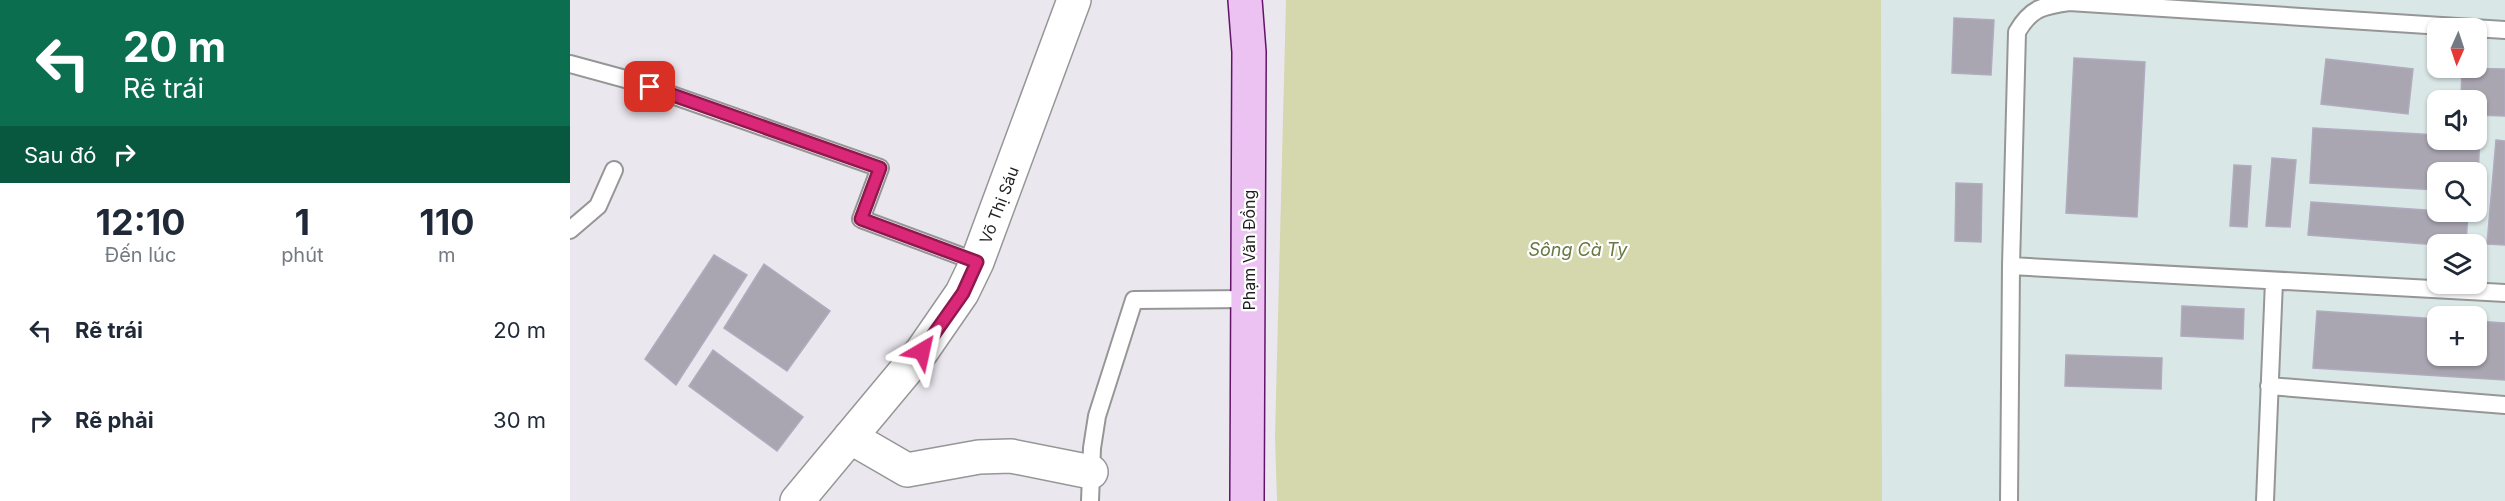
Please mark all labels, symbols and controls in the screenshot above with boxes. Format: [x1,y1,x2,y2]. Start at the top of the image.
north arrow [2427,18,2487,78]
map controls [2427,18,2487,366]
text: 20 m [123,21,226,72]
icon: left [24,24,102,102]
pin [624,61,675,112]
icon: arrive [633,70,666,103]
text: Rẽ trái [123,72,204,105]
button: sound [2427,90,2487,150]
icon: right [108,138,141,171]
text: Sau đó [24,142,96,168]
button: search [2427,162,2487,222]
street label: Võ Thị Sáu [975,163,1023,247]
street label: Phạm Văn Đồng [1239,190,1259,310]
text: 12:10 [96,200,186,244]
text: 1 [295,200,310,244]
text: 110 [419,200,474,244]
button: layers [2427,234,2487,294]
water label: Sông Cà Ty [1529,239,1628,260]
text: Đến lúc [105,243,176,267]
text: phút [281,243,324,267]
text: m [438,243,456,267]
button: + [2427,306,2487,366]
icon: left [24,314,57,347]
text: Rẽ trái [75,317,143,343]
text: 20 m [493,317,546,343]
position arrow [890,319,954,383]
icon: right [24,404,57,437]
text: Rẽ phải [75,407,154,433]
text: 30 m [493,407,546,433]

